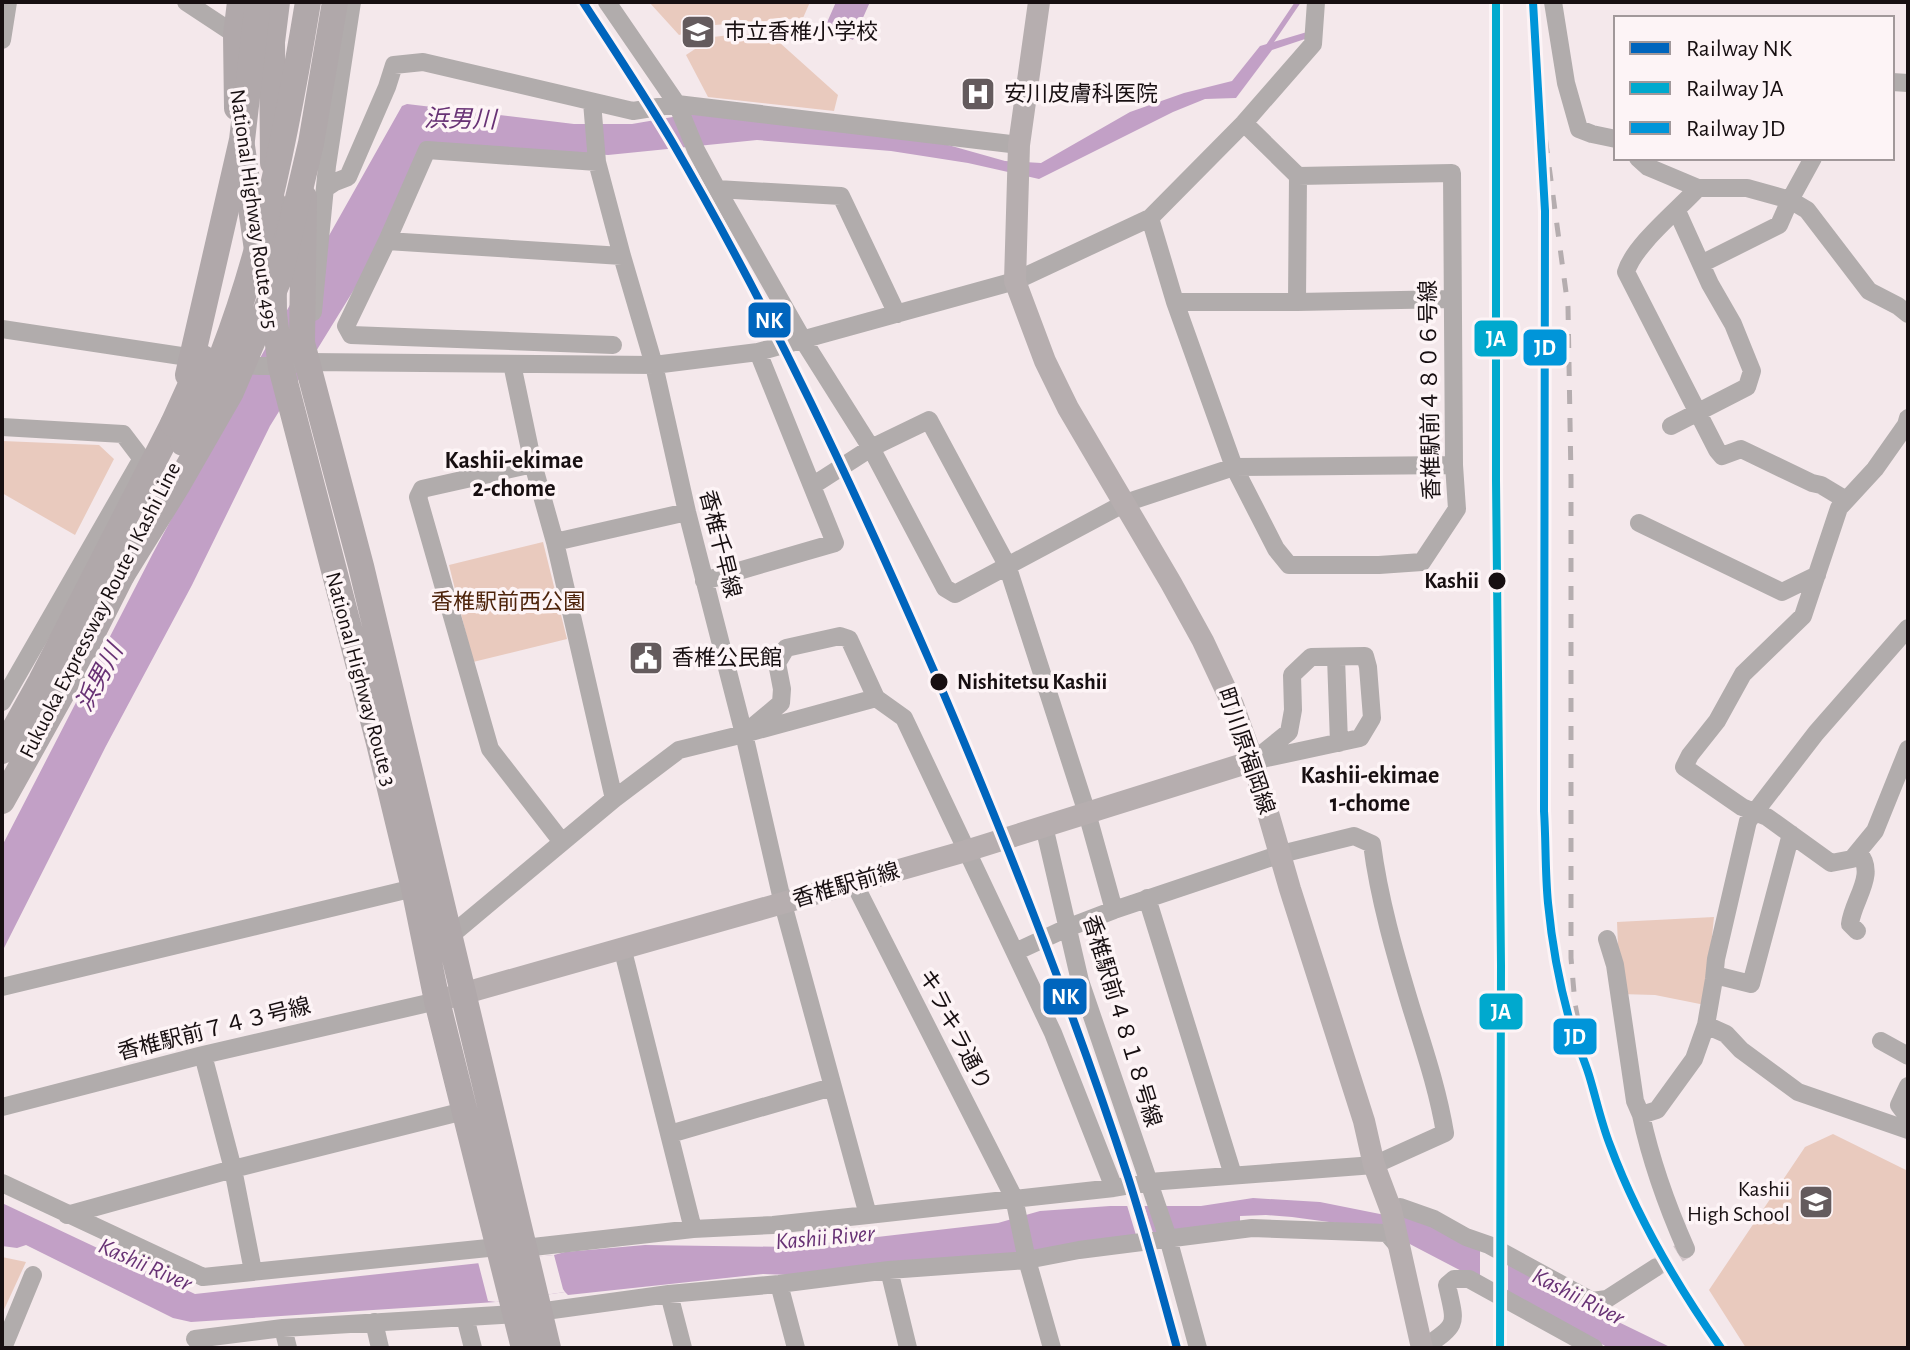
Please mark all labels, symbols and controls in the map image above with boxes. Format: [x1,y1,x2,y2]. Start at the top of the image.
school or university icon: 市立香椎小学校 [679,13,717,51]
legend [1614,16,1894,160]
place label: 市立香椎小学校 [724,20,878,43]
text: Railway NK [1686,37,1793,61]
hospital icon: 安川皮膚科医院 [959,75,997,113]
text: Railway JA [1686,77,1784,101]
place label: 安川皮膚科医院 [1004,82,1158,105]
street label: National Highway Route 495 [226,88,282,330]
water label: 浜男川 [424,106,499,133]
text: Railway JD [1686,117,1785,141]
street label: 香椎駅前４８０６号線 [1416,280,1443,500]
line badge: NK [747,301,792,339]
text: NK [755,310,784,332]
line badge: JA [1473,319,1519,358]
text: JA [1486,328,1506,350]
line badge: JD [1522,328,1568,367]
text: JD [1534,337,1556,359]
district label: Kashii-ekimae 2-chome [445,449,583,501]
street label: Fukuoka Expressway Route 1 Kashi Line [16,459,184,761]
street label: 香椎千早線 [696,488,745,600]
street label: National Highway Route 3 [322,570,400,788]
place label: Kashii [1424,570,1479,592]
marker: Kashii [1486,570,1508,592]
park label: 香椎駅前西公園 [431,590,585,613]
water label: 浜男川 [72,637,129,715]
public building icon: 香椎公民館 [627,639,665,677]
place label: 香椎公民館 [672,646,782,669]
marker: Nishitetsu Kashii [928,671,950,693]
place label: Nishitetsu Kashii [957,671,1107,693]
street label: 町川原福岡線 [1214,685,1279,817]
district label: Kashii-ekimae 1-chome [1301,764,1439,816]
street label: 香椎駅前線 [790,858,902,911]
street label: 香椎駅前４８１８号線 [1079,912,1166,1129]
street label: キラキラ通り [915,966,995,1094]
line badge: NK [1042,977,1088,1016]
text: NK [1051,986,1080,1008]
line badge: JA [1478,992,1524,1031]
street label: 香椎駅前７４３号線 [115,993,313,1064]
text: JA [1491,1001,1511,1023]
line badge: JD [1552,1017,1598,1056]
text: JD [1564,1026,1586,1048]
place label: Kashii High School [1687,1178,1790,1225]
school or university icon: Kashii High School [1797,1183,1835,1221]
water label: Kashii River [774,1222,877,1254]
water label: Kashii River [95,1234,196,1297]
water label: Kashii River [1528,1264,1629,1331]

